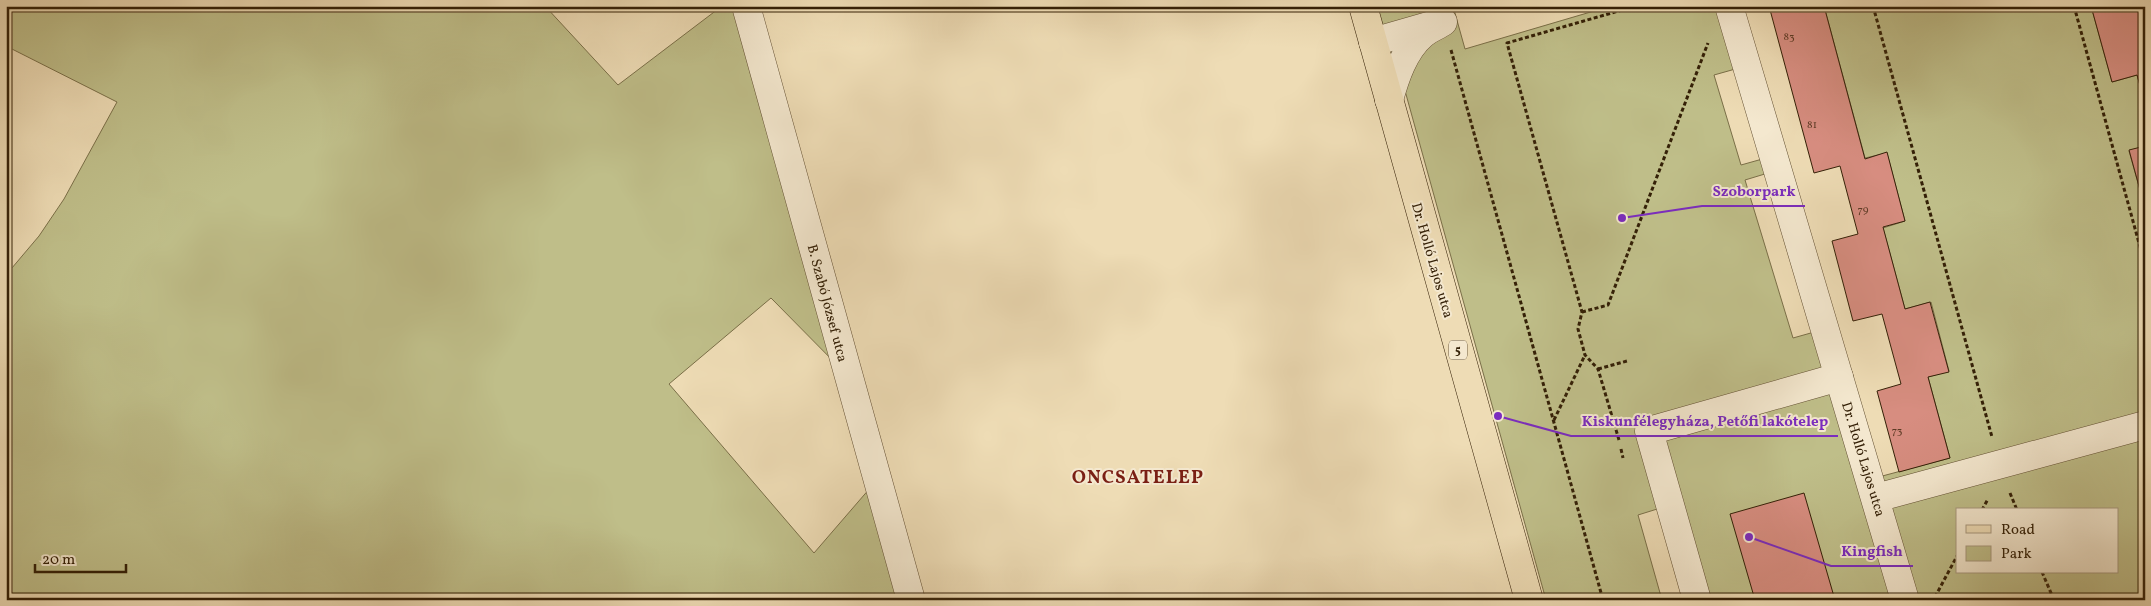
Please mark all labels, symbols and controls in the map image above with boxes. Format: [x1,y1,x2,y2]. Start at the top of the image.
house number: 83 [1783,30,1795,45]
house number: 81 [1807,118,1817,133]
callout: Szoborpark [1702,176,1805,206]
text: Szoborpark [1712,182,1796,203]
street label: Dr. Holló Lajos utca [1406,201,1457,320]
house number: 79 [1858,203,1869,218]
street label: B. Szabó József utca [802,242,851,364]
road number: 5 [1449,340,1467,360]
street label: Dr. Holló Lajos utca [1836,400,1889,519]
callout: Kiskunfélegyháza, Petőfi lakótelep [1571,406,1838,436]
text: Kiskunfélegyháza, Petőfi lakótelep [1582,412,1828,433]
house number: 73 [1892,424,1903,439]
district label: ONCSATELEP [1072,465,1204,491]
legend [1956,508,2118,574]
text: Road [2001,520,2035,541]
callout: Kingfish [1831,536,1913,566]
scale bar [35,541,126,573]
text: Kingfish [1841,542,1903,563]
text: Park [2001,544,2032,565]
text: 20 m [42,550,75,571]

